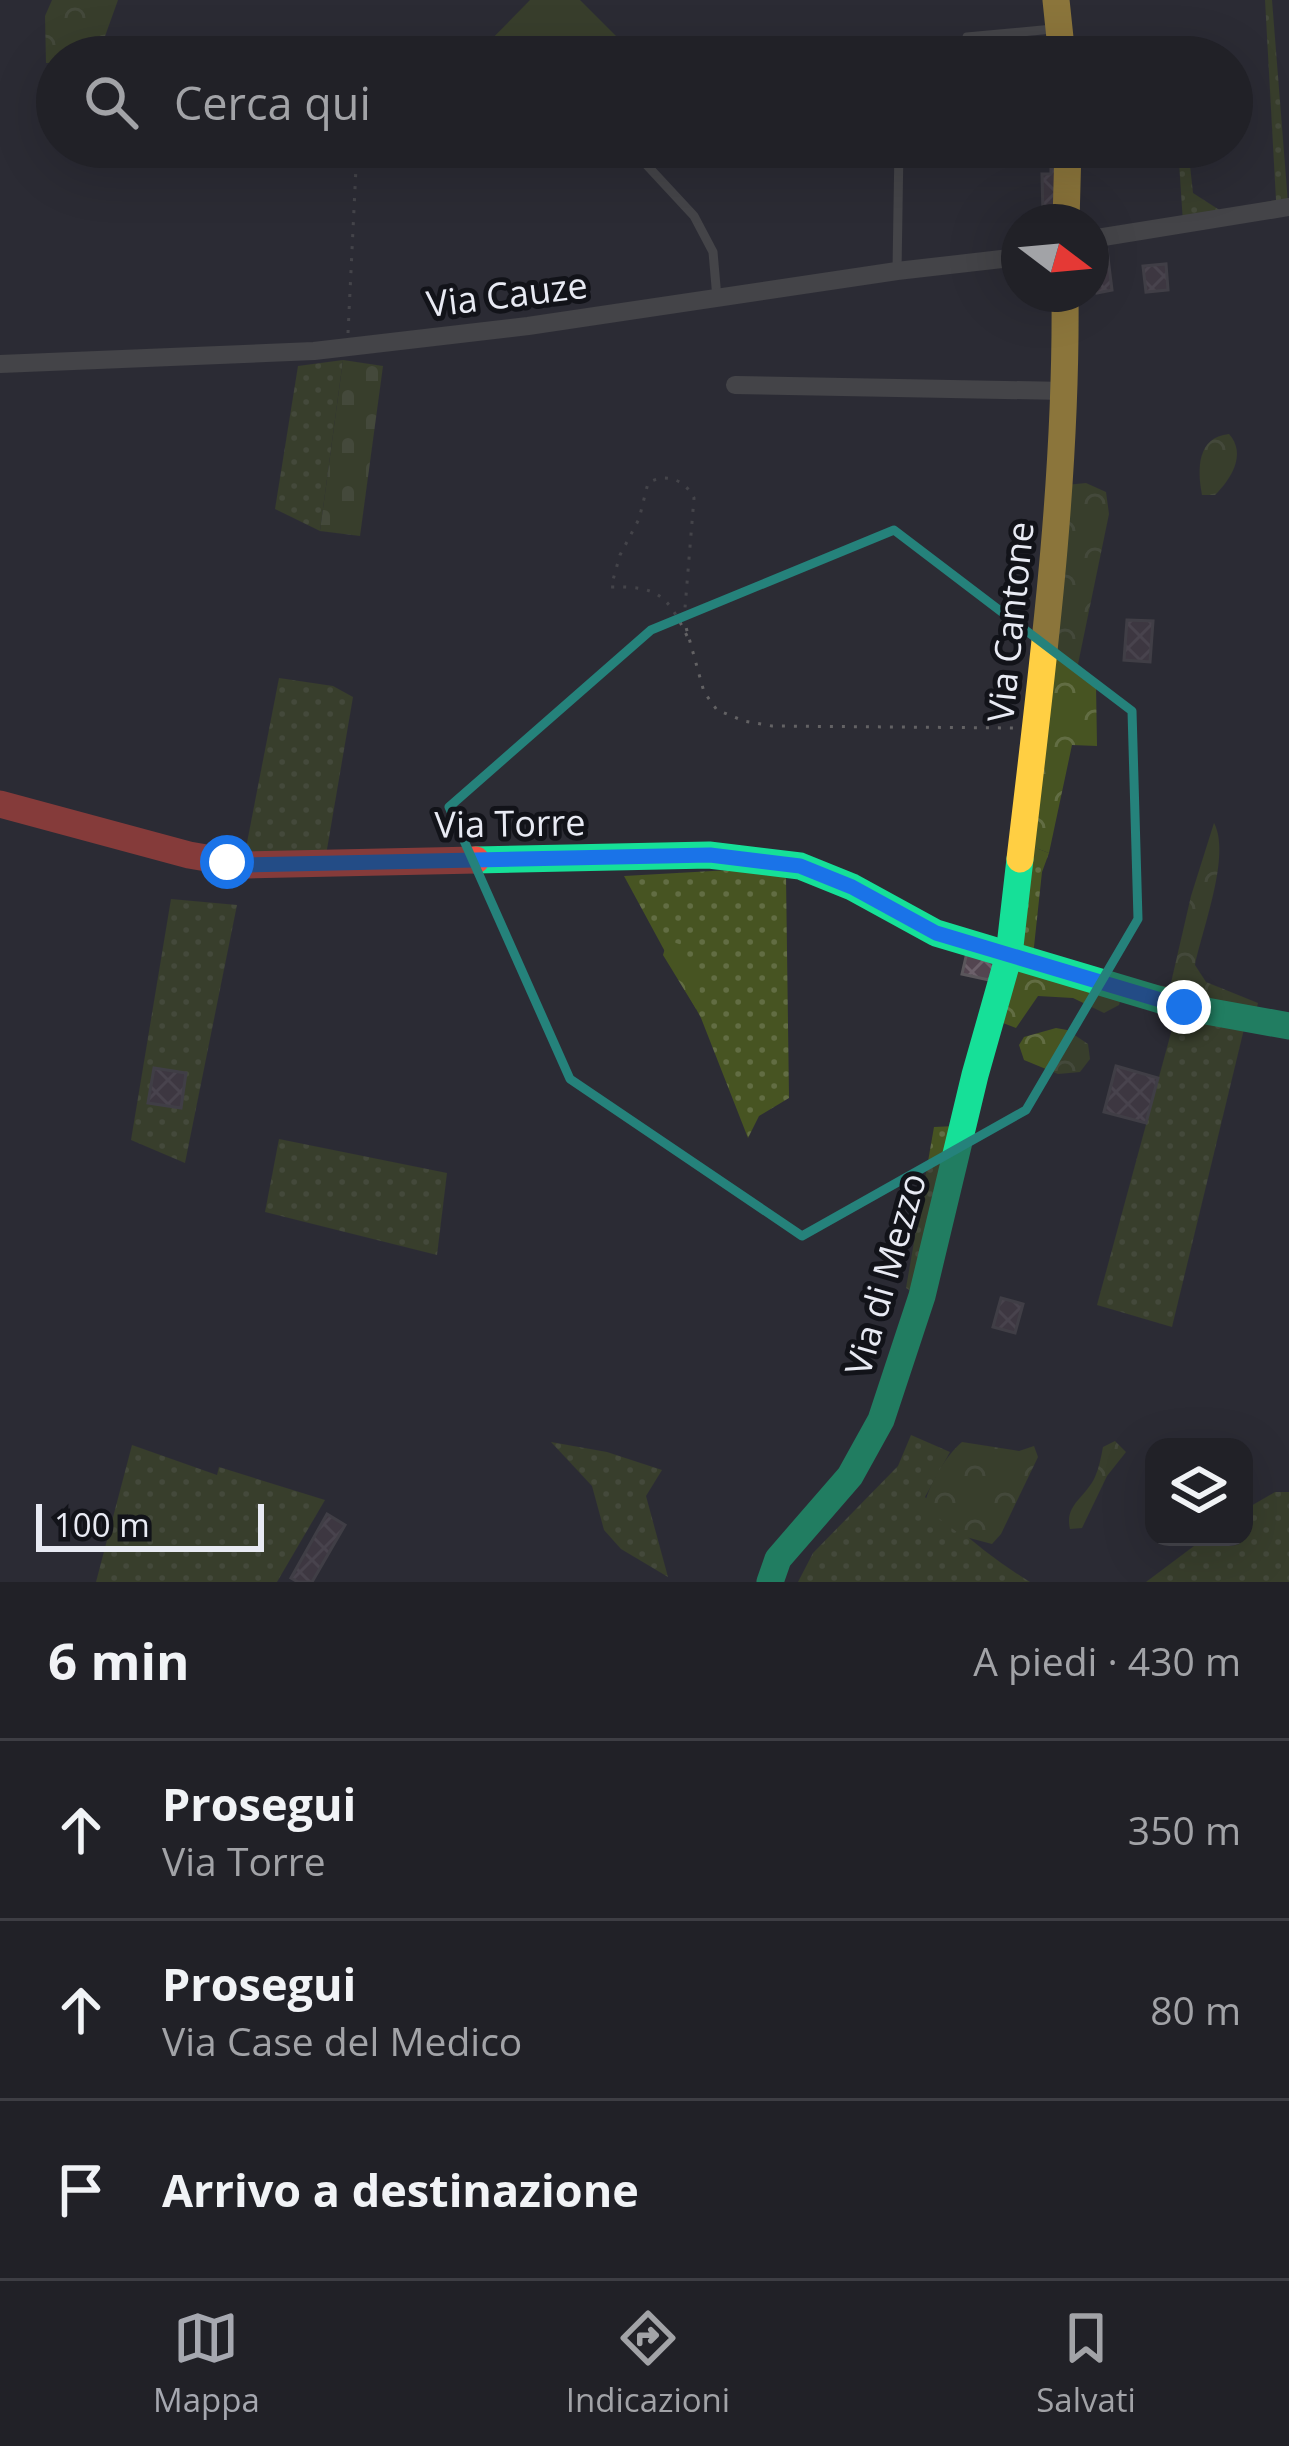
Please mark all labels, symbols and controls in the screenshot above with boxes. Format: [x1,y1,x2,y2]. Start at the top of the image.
search box [36,36,1253,168]
icon: search [78,69,144,135]
text: Cerca qui [174,72,371,133]
north arrow [1001,204,1109,312]
street label: Via Cauze [424,260,590,328]
street label: Via Cantone [975,519,1045,725]
street label: Via Torre [434,797,586,849]
route start [200,835,254,889]
route end [1157,980,1211,1034]
street label: Via di Mezzo [833,1167,937,1381]
map controls [1145,1438,1253,1546]
button: layers [1145,1438,1253,1546]
scale bar [36,1498,264,1551]
text: 100 m [54,1502,150,1547]
text: 6 min [48,1625,190,1695]
text: A piedi · 430 m [973,1634,1241,1687]
text: Prosegui [162,1773,356,1834]
icon: ahead [48,1797,114,1863]
text: 350 m [1128,1803,1241,1856]
text: Via Torre [162,1834,326,1887]
text: Prosegui [162,1953,356,2014]
icon: ahead [48,1977,114,2043]
text: 80 m [1150,1983,1241,2036]
text: Via Case del Medico [162,2014,522,2067]
icon: arrive [48,2157,114,2223]
text: Arrivo a destinazione [162,2159,639,2220]
tab: Mappa [153,2305,260,2422]
tab: Indicazioni [566,2305,730,2422]
tab: Salvati [1036,2305,1136,2422]

